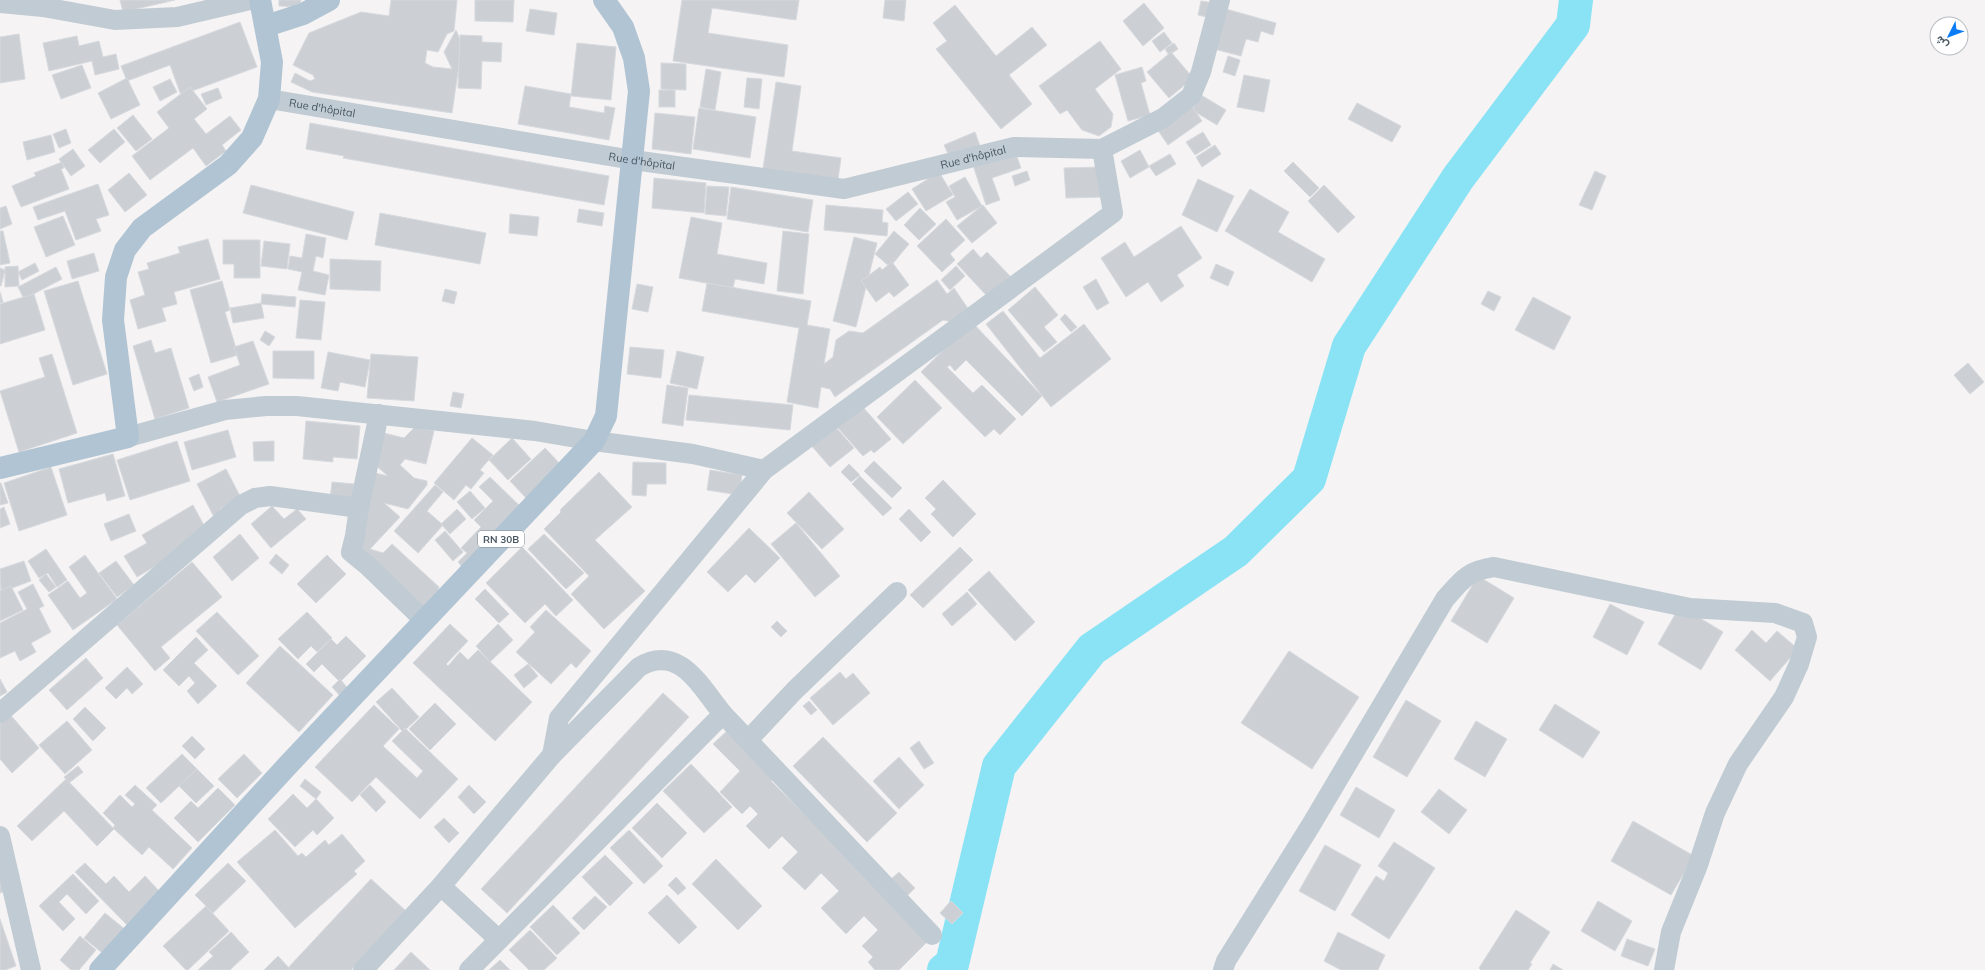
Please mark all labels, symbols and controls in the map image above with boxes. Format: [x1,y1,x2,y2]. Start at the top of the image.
north arrow [1929,16,1969,56]
text: ش [1932,33,1951,52]
street label: Rue d'hôpital [288,95,356,120]
street label: Rue d'hôpital [939,142,1007,172]
street label: Rue d'hôpital [608,149,676,173]
road number: RN 30B [478,531,524,547]

